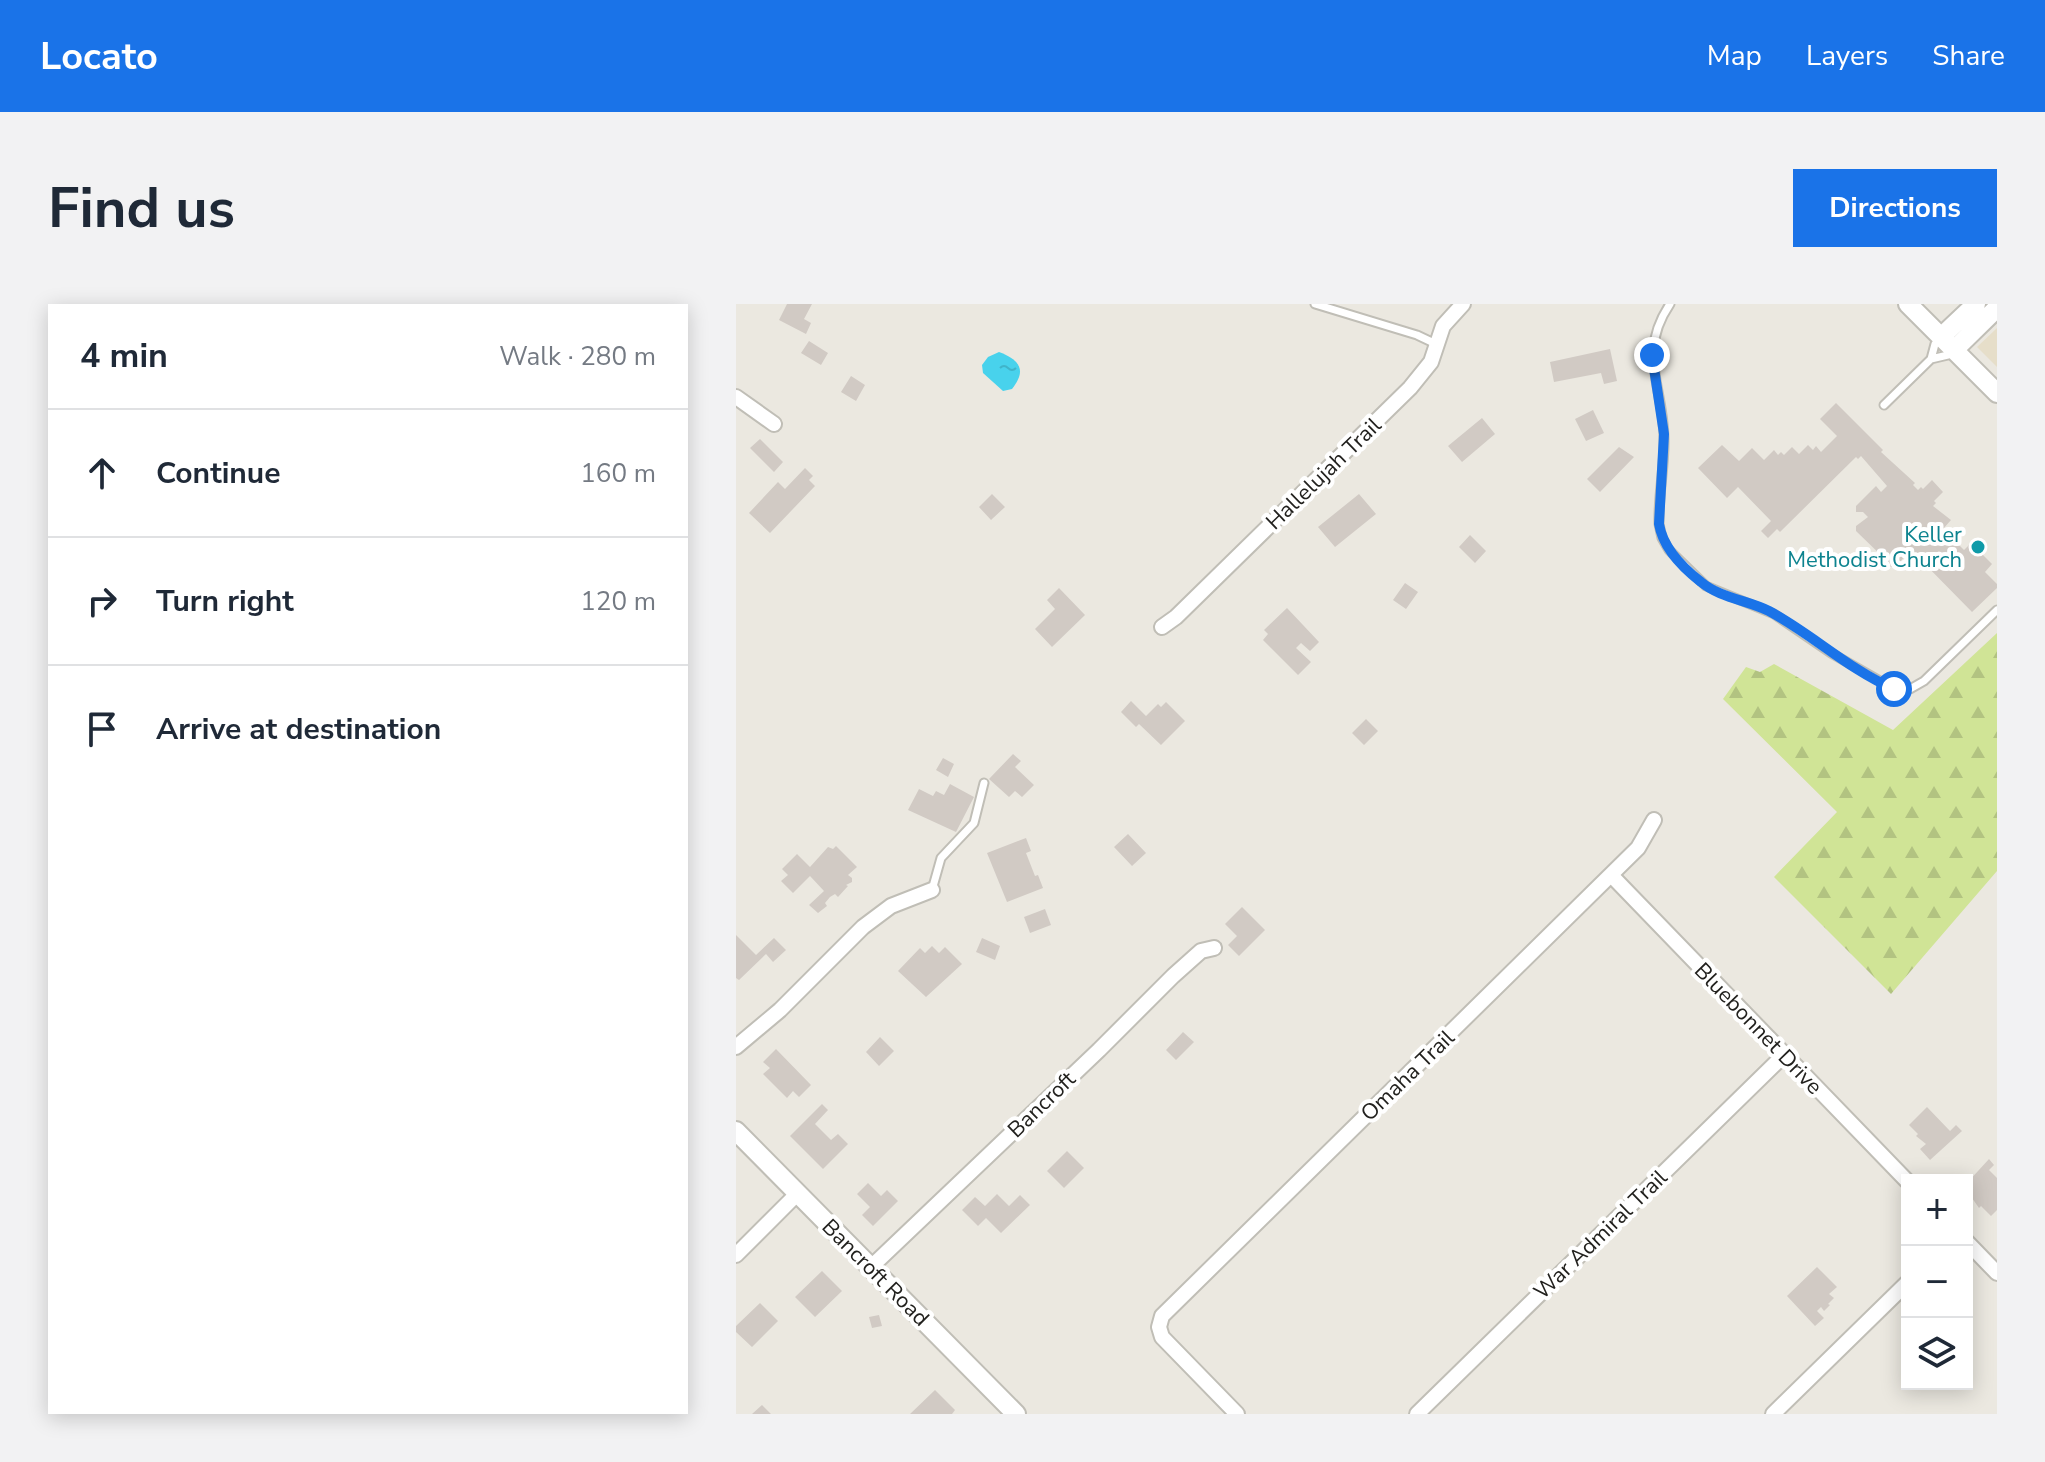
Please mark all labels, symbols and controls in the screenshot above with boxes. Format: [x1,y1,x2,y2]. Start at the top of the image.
text: Locato [40,31,158,82]
text: Map [1707,37,1762,75]
text: Layers [1806,37,1888,75]
text: Share [1932,37,2005,75]
button: Directions [1793,169,1997,247]
text: Find us [48,170,235,247]
text: 4 min [80,333,168,379]
route end [1634,337,1670,373]
text: Walk · 280 m [499,339,656,374]
street label: Hallelujah Trail [1260,411,1388,536]
icon: ahead [80,451,124,495]
text: Continue [156,453,281,494]
text: 160 m [580,456,656,491]
place label: Keller Methodist Church [1787,520,1962,575]
marker: Keller Methodist Church [1969,538,1987,556]
icon: right [80,579,124,623]
text: Turn right [156,581,294,622]
text: 120 m [580,584,656,619]
route start [1876,671,1912,707]
icon: arrive [80,707,124,751]
text: Arrive at destination [156,709,441,750]
street label: Bluebonnet Drive [1688,956,1829,1101]
street label: Omaha Trail [1354,1023,1462,1128]
street label: Bancroft [1001,1065,1082,1145]
street label: War Admiral Trail [1527,1163,1674,1306]
map controls [1901,1174,1973,1390]
button: + [1901,1174,1973,1246]
street label: Bancroft Road [815,1212,936,1333]
button: − [1901,1246,1973,1318]
button: layers [1901,1318,1973,1390]

